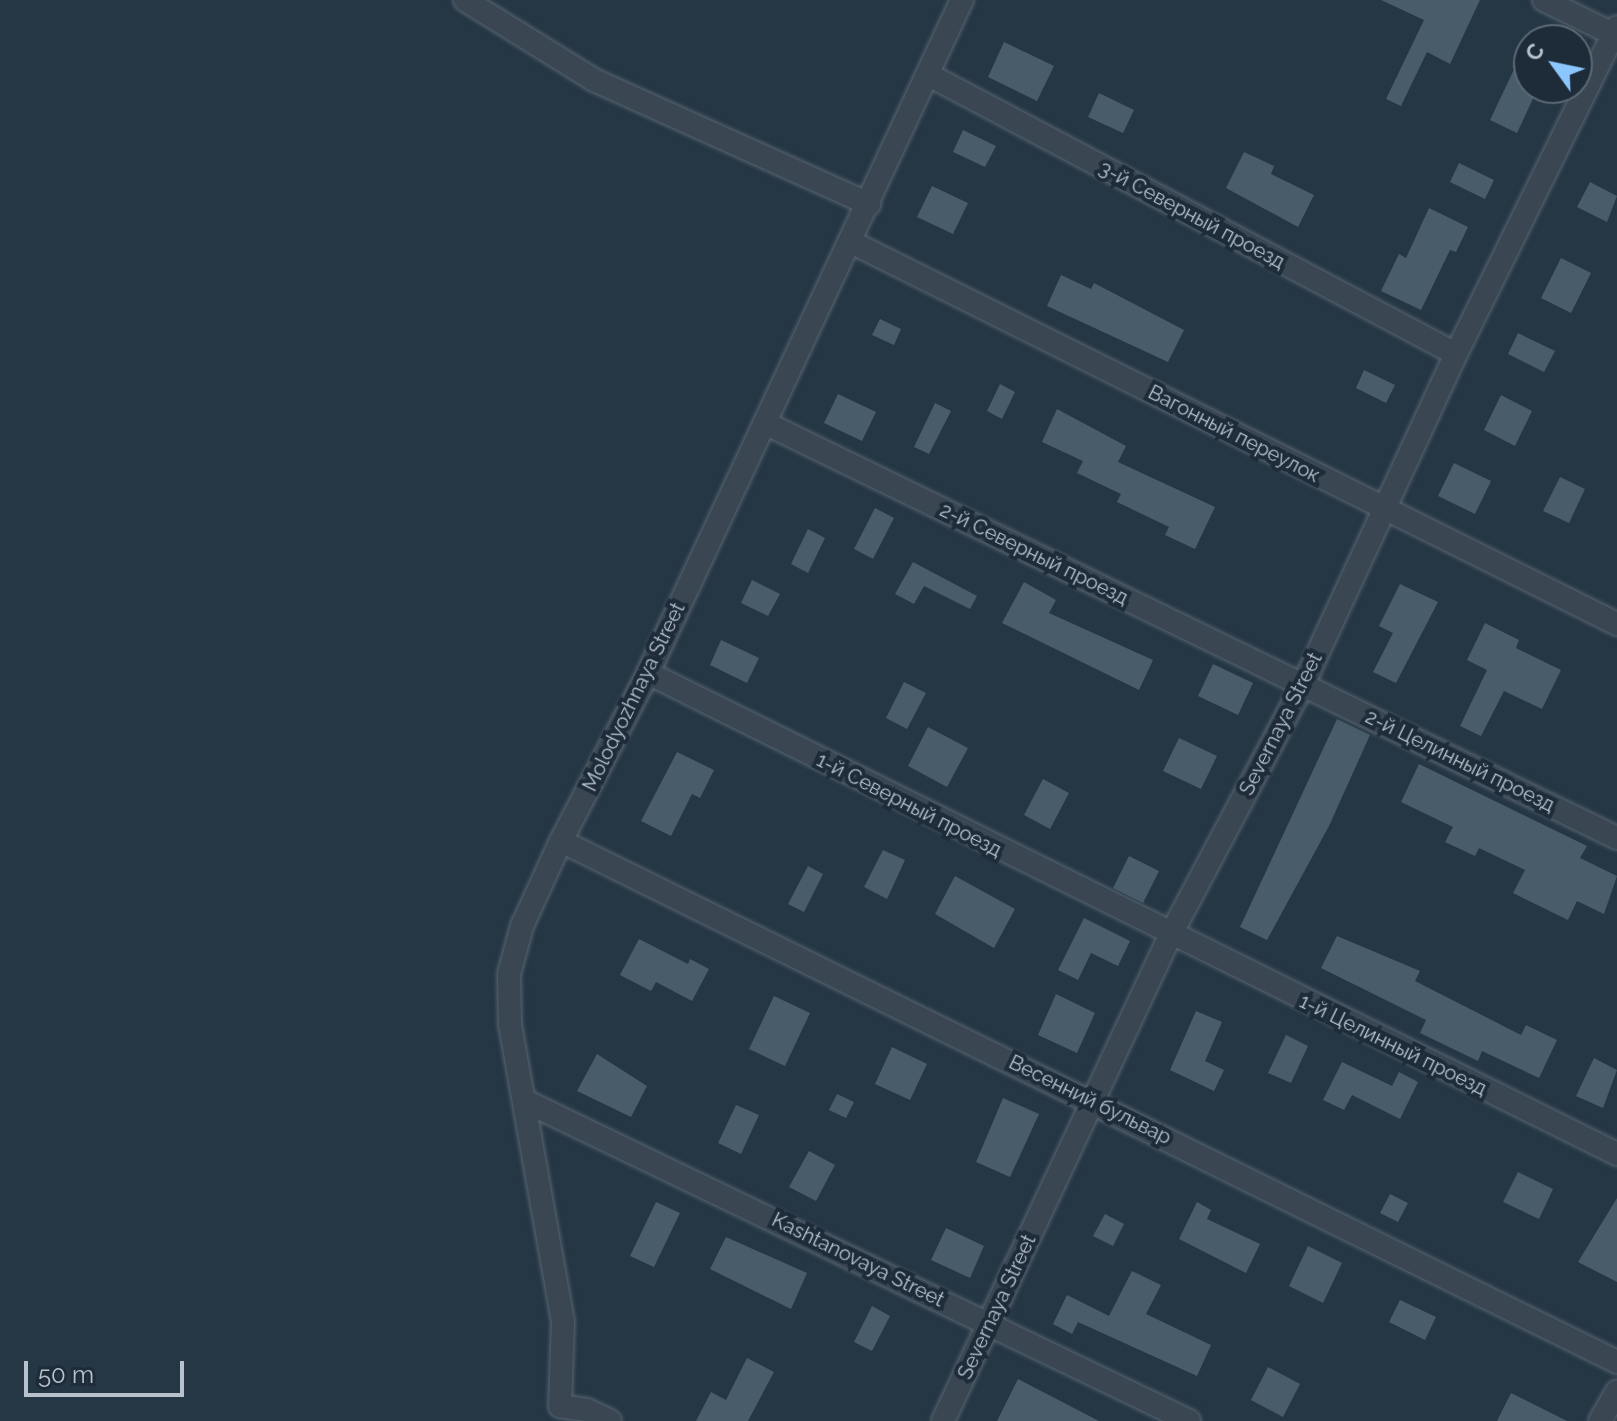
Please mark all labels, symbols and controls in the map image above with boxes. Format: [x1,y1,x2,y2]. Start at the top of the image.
north arrow [1513,24,1593,104]
text: С [1520,39,1550,65]
street label: 3-й Северный проезд [1095,156,1289,274]
street label: Вагонный переулок [1144,380,1324,488]
street label: 2-й Северный проезд [936,498,1132,610]
street label: Molodyozhnaya Street [578,599,690,795]
street label: Severnaya Street [1235,649,1327,799]
street label: 2-й Целинный проезд [1362,705,1558,817]
street label: 1-й Северный проезд [813,748,1005,862]
street label: 1-й Целинный проезд [1295,989,1491,1101]
street label: Весенний бульвар [1005,1050,1175,1150]
street label: Kashtanovaya Street [768,1208,948,1312]
street label: Severnaya Street [953,1231,1041,1383]
scale bar [28,1345,188,1395]
text: 50 m [38,1360,94,1389]

